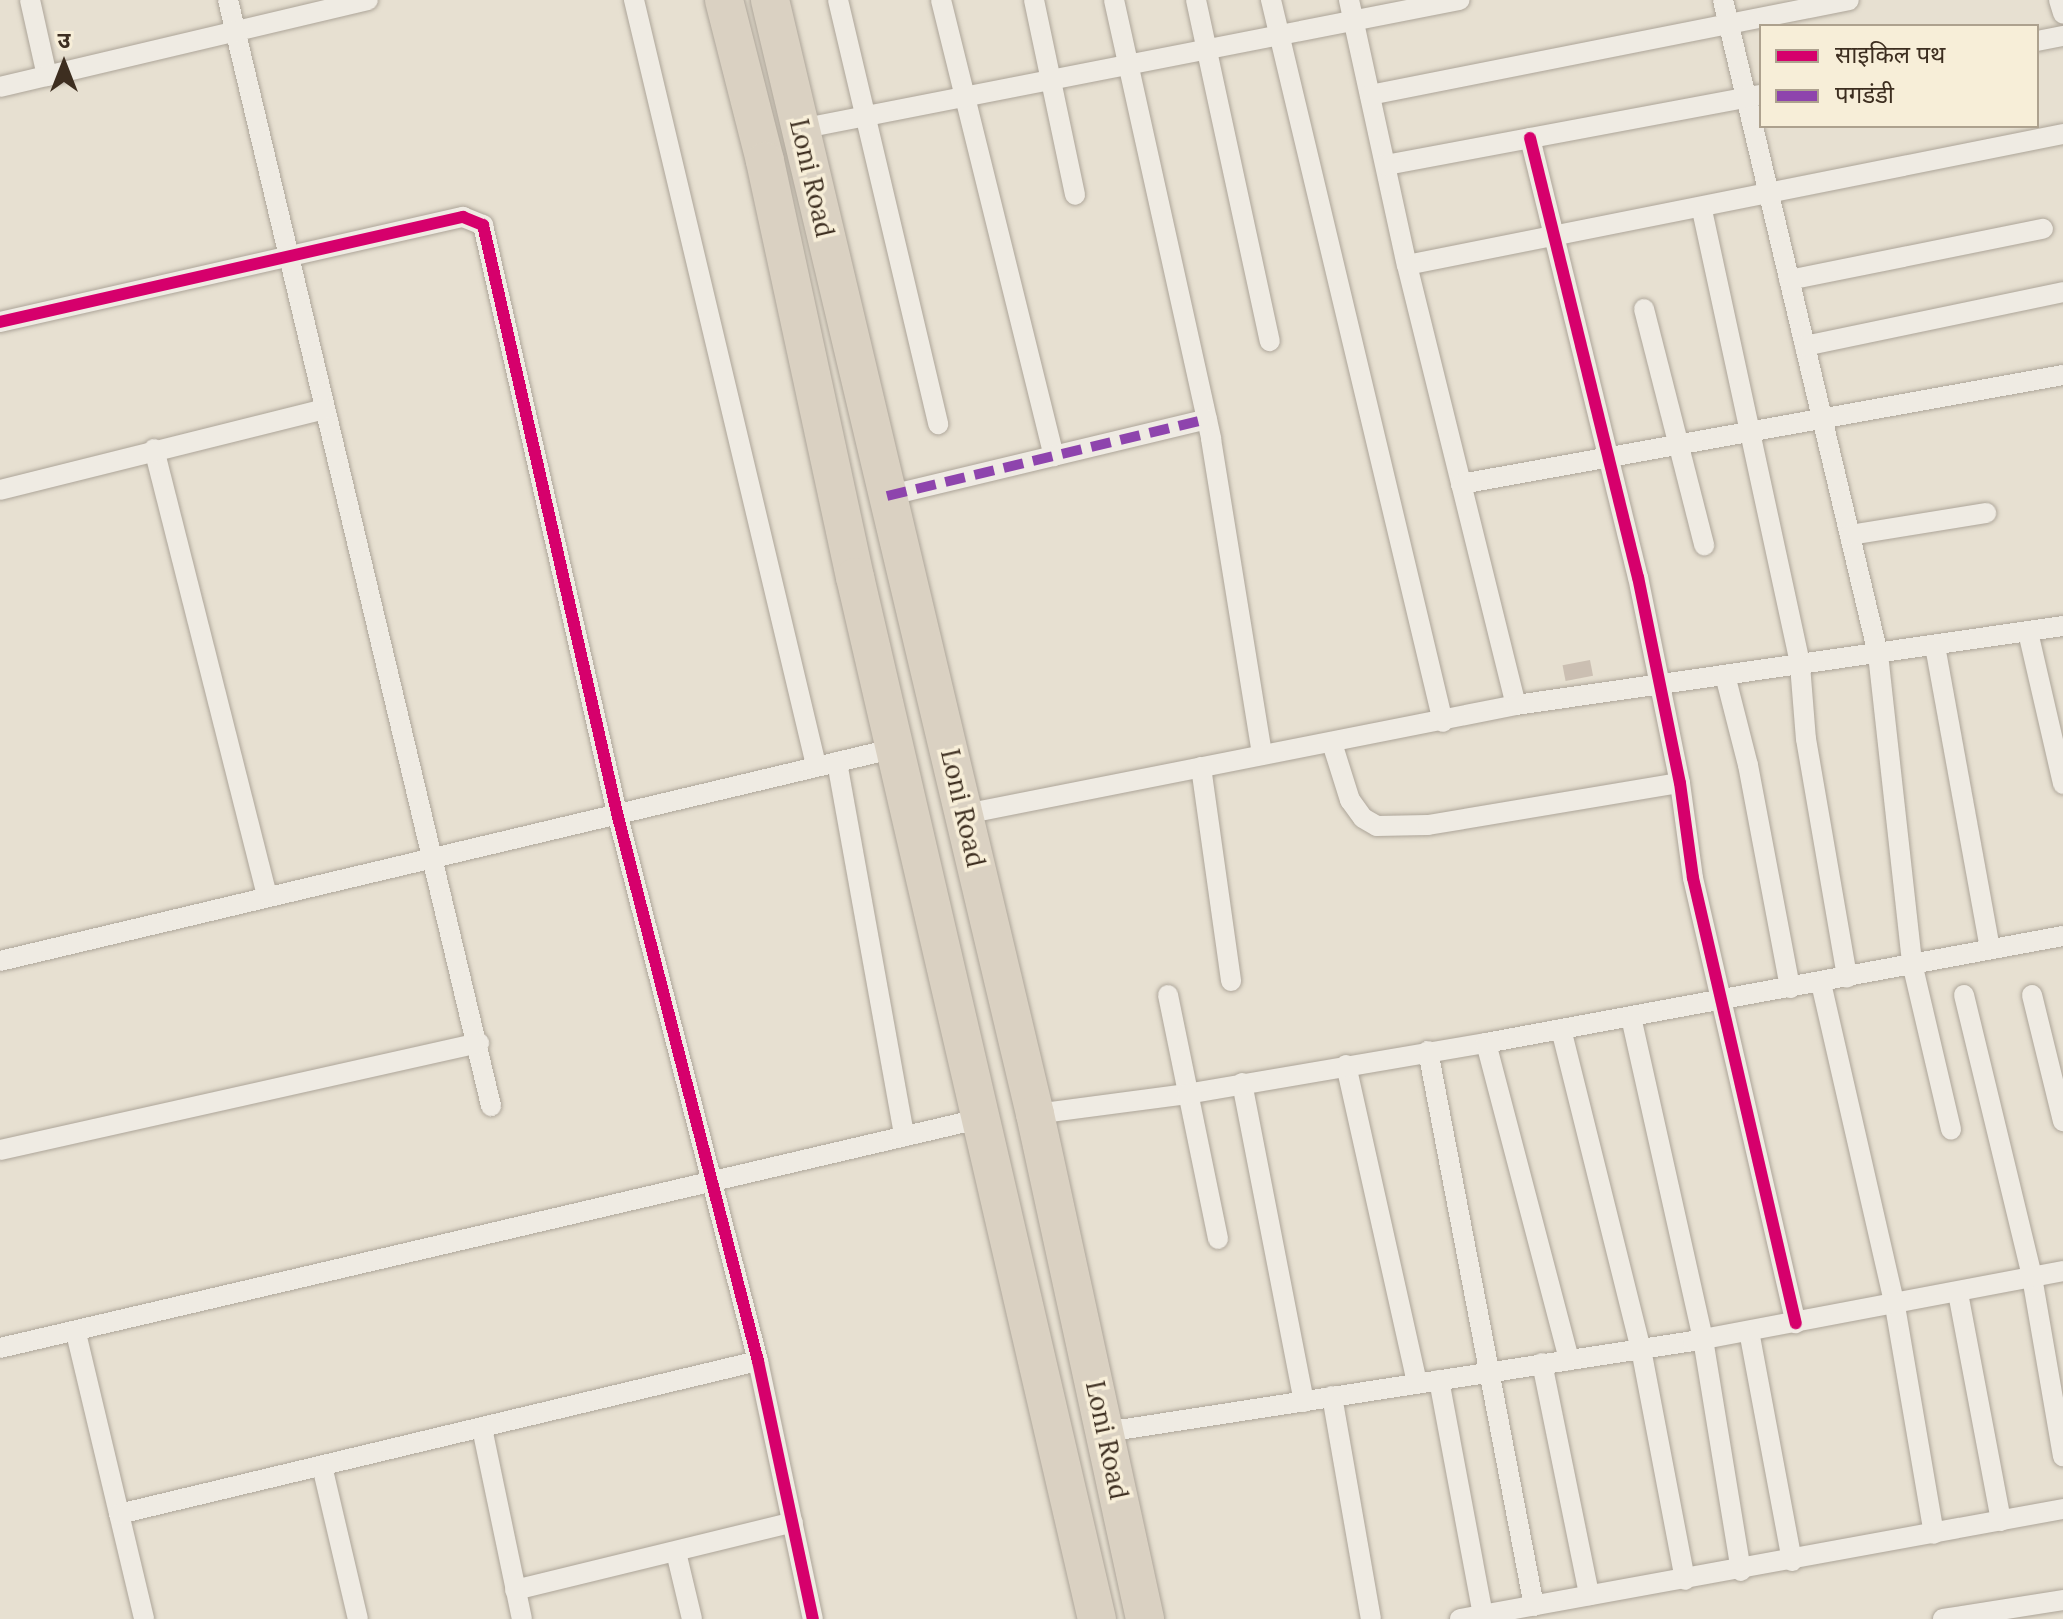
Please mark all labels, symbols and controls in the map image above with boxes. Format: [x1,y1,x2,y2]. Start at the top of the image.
north arrow [24,24,104,104]
legend [1759,24,2039,128]
text: उ [58,26,70,54]
text: साइकिल पथ [1835,39,1945,70]
text: पगडंडी [1835,79,1894,110]
street label: Loni Road [783,116,841,240]
street label: Loni Road [934,746,992,870]
street label: Loni Road [1079,1378,1135,1502]

